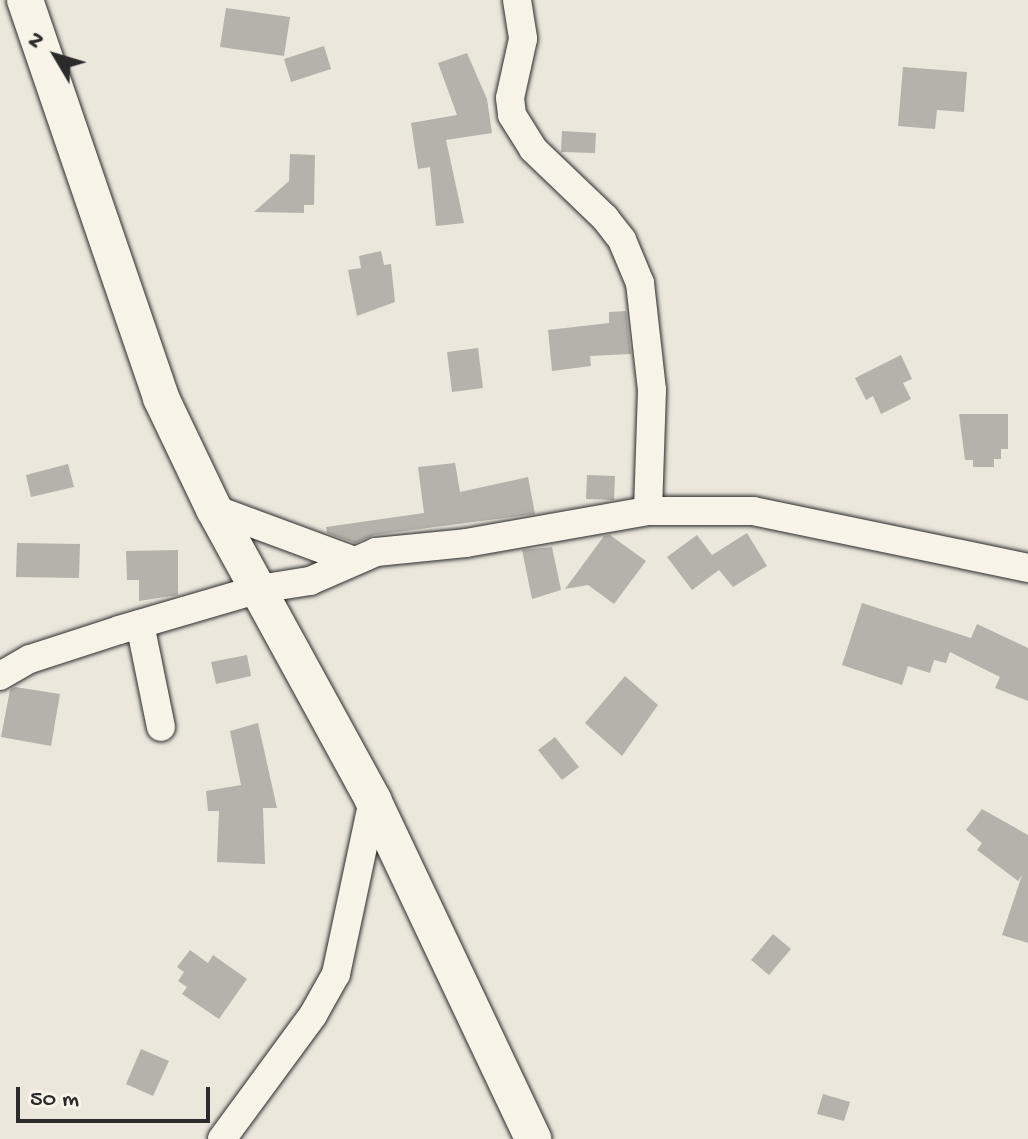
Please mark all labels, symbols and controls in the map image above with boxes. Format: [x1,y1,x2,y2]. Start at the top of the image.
north arrow [16,16,96,96]
text: N [22,28,52,55]
scale bar [20,1071,214,1121]
text: 50 m [30,1086,79,1115]

